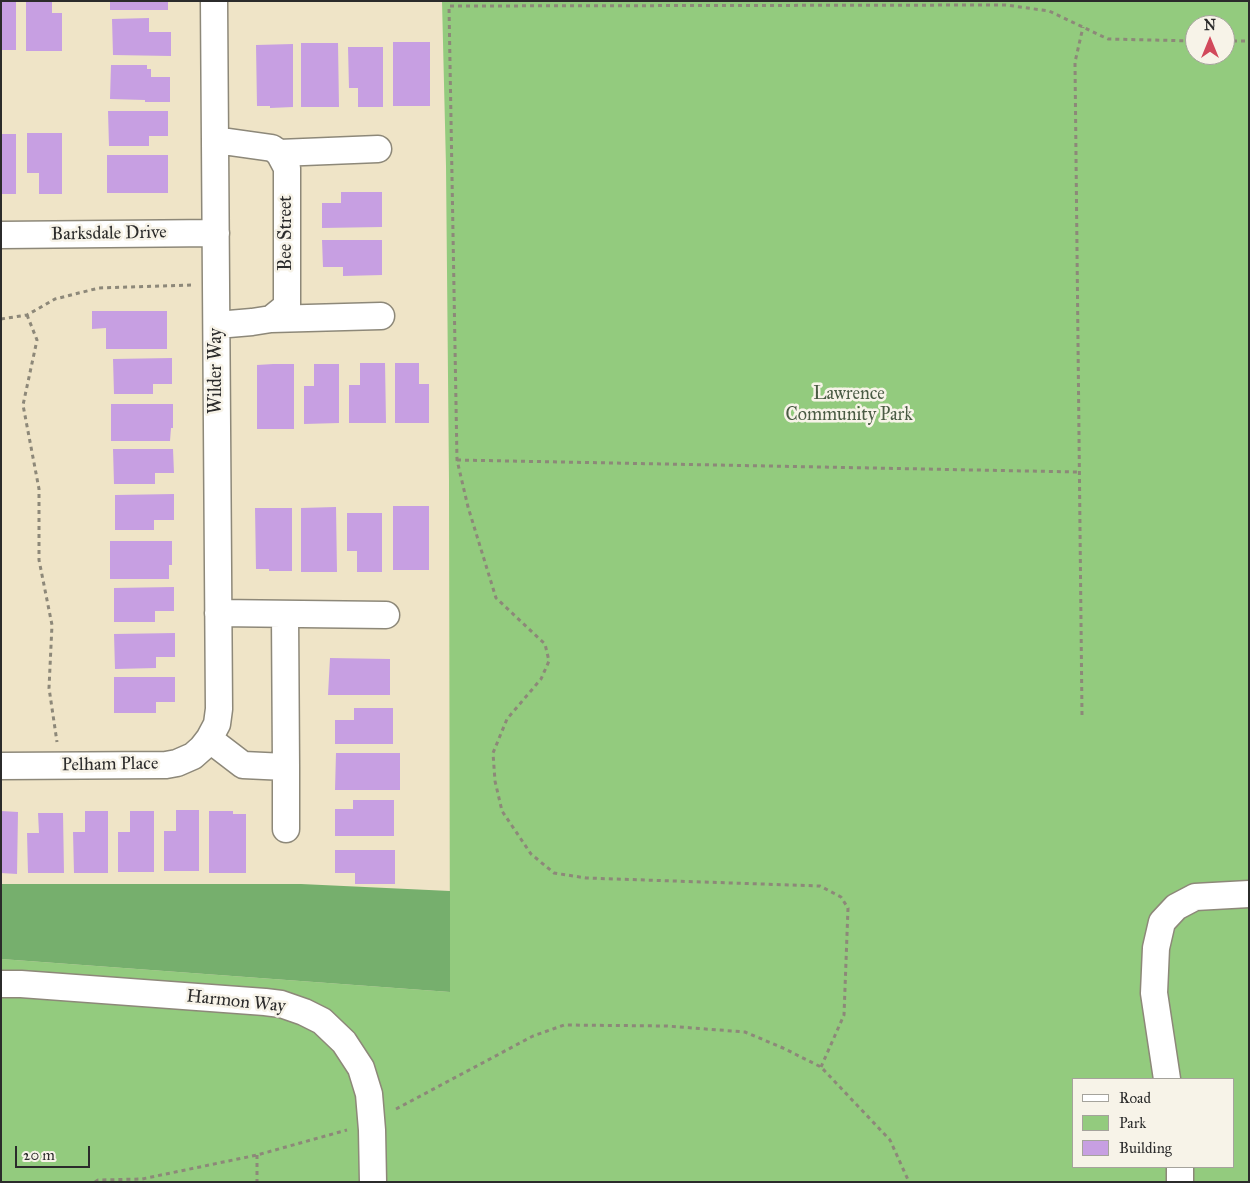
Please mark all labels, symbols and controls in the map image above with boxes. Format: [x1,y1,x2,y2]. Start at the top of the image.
north arrow [1185,15,1235,65]
text: N [1204,17,1216,34]
street label: Bee Street [276,195,298,271]
street label: Barksdale Drive [51,222,167,246]
street label: Wilder Way [206,328,228,414]
park label: Lawrence Community Park [786,384,912,426]
street label: Pelham Place [61,753,159,777]
street label: Harmon Way [185,986,287,1018]
legend [1072,1078,1235,1168]
text: Road [1119,1089,1151,1107]
text: Park [1119,1114,1146,1132]
scale bar [18,1136,92,1168]
text: Building [1119,1139,1172,1157]
text: 20 m [23,1146,55,1164]

